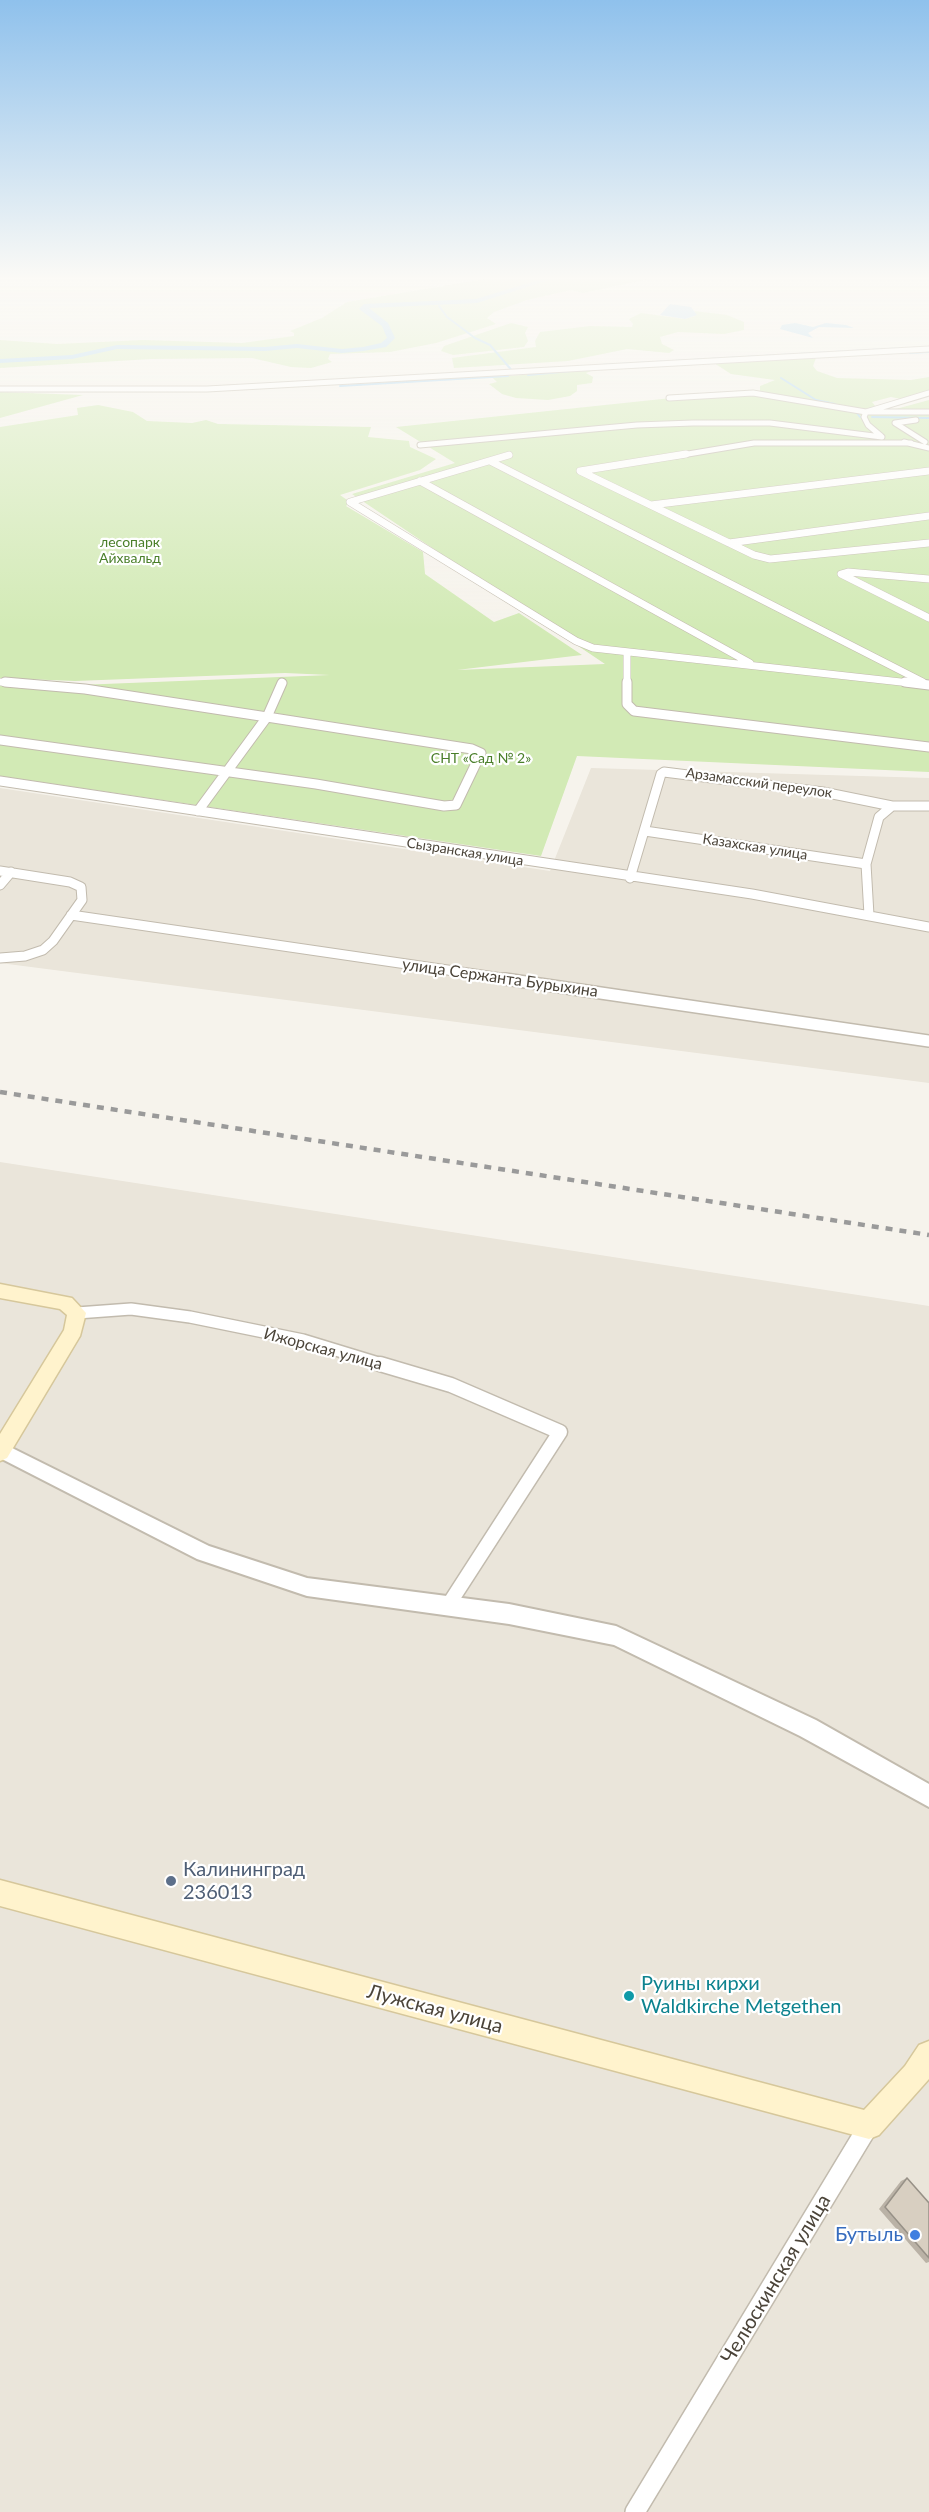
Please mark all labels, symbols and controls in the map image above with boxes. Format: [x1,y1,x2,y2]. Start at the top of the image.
park label: лесопарк Айхвальд [99,534,161,566]
park label: СНТ «Сад № 2» [431,750,531,766]
street label: Арзамасский переулок [685,764,833,802]
street label: Казахская улица [701,830,809,864]
street label: Сызранская улица [405,834,525,870]
street label: улица Сержанта Бурыхина [401,955,599,1001]
street label: Ижорская улица [262,1324,384,1374]
place label: Калининград 236013 [183,1858,305,1905]
marker: Калининград 236013 [164,1874,178,1888]
place label: Руины кирхи Waldkirche Metgethen [641,1972,841,2019]
street label: Лужская улица [365,1979,505,2039]
marker: Руины кирхи Waldkirche Metgethen [622,1989,636,2003]
street label: Челюскинская улица [716,2190,836,2368]
place label: Бутыль [835,2223,903,2247]
marker: Бутыль [908,2228,922,2242]

